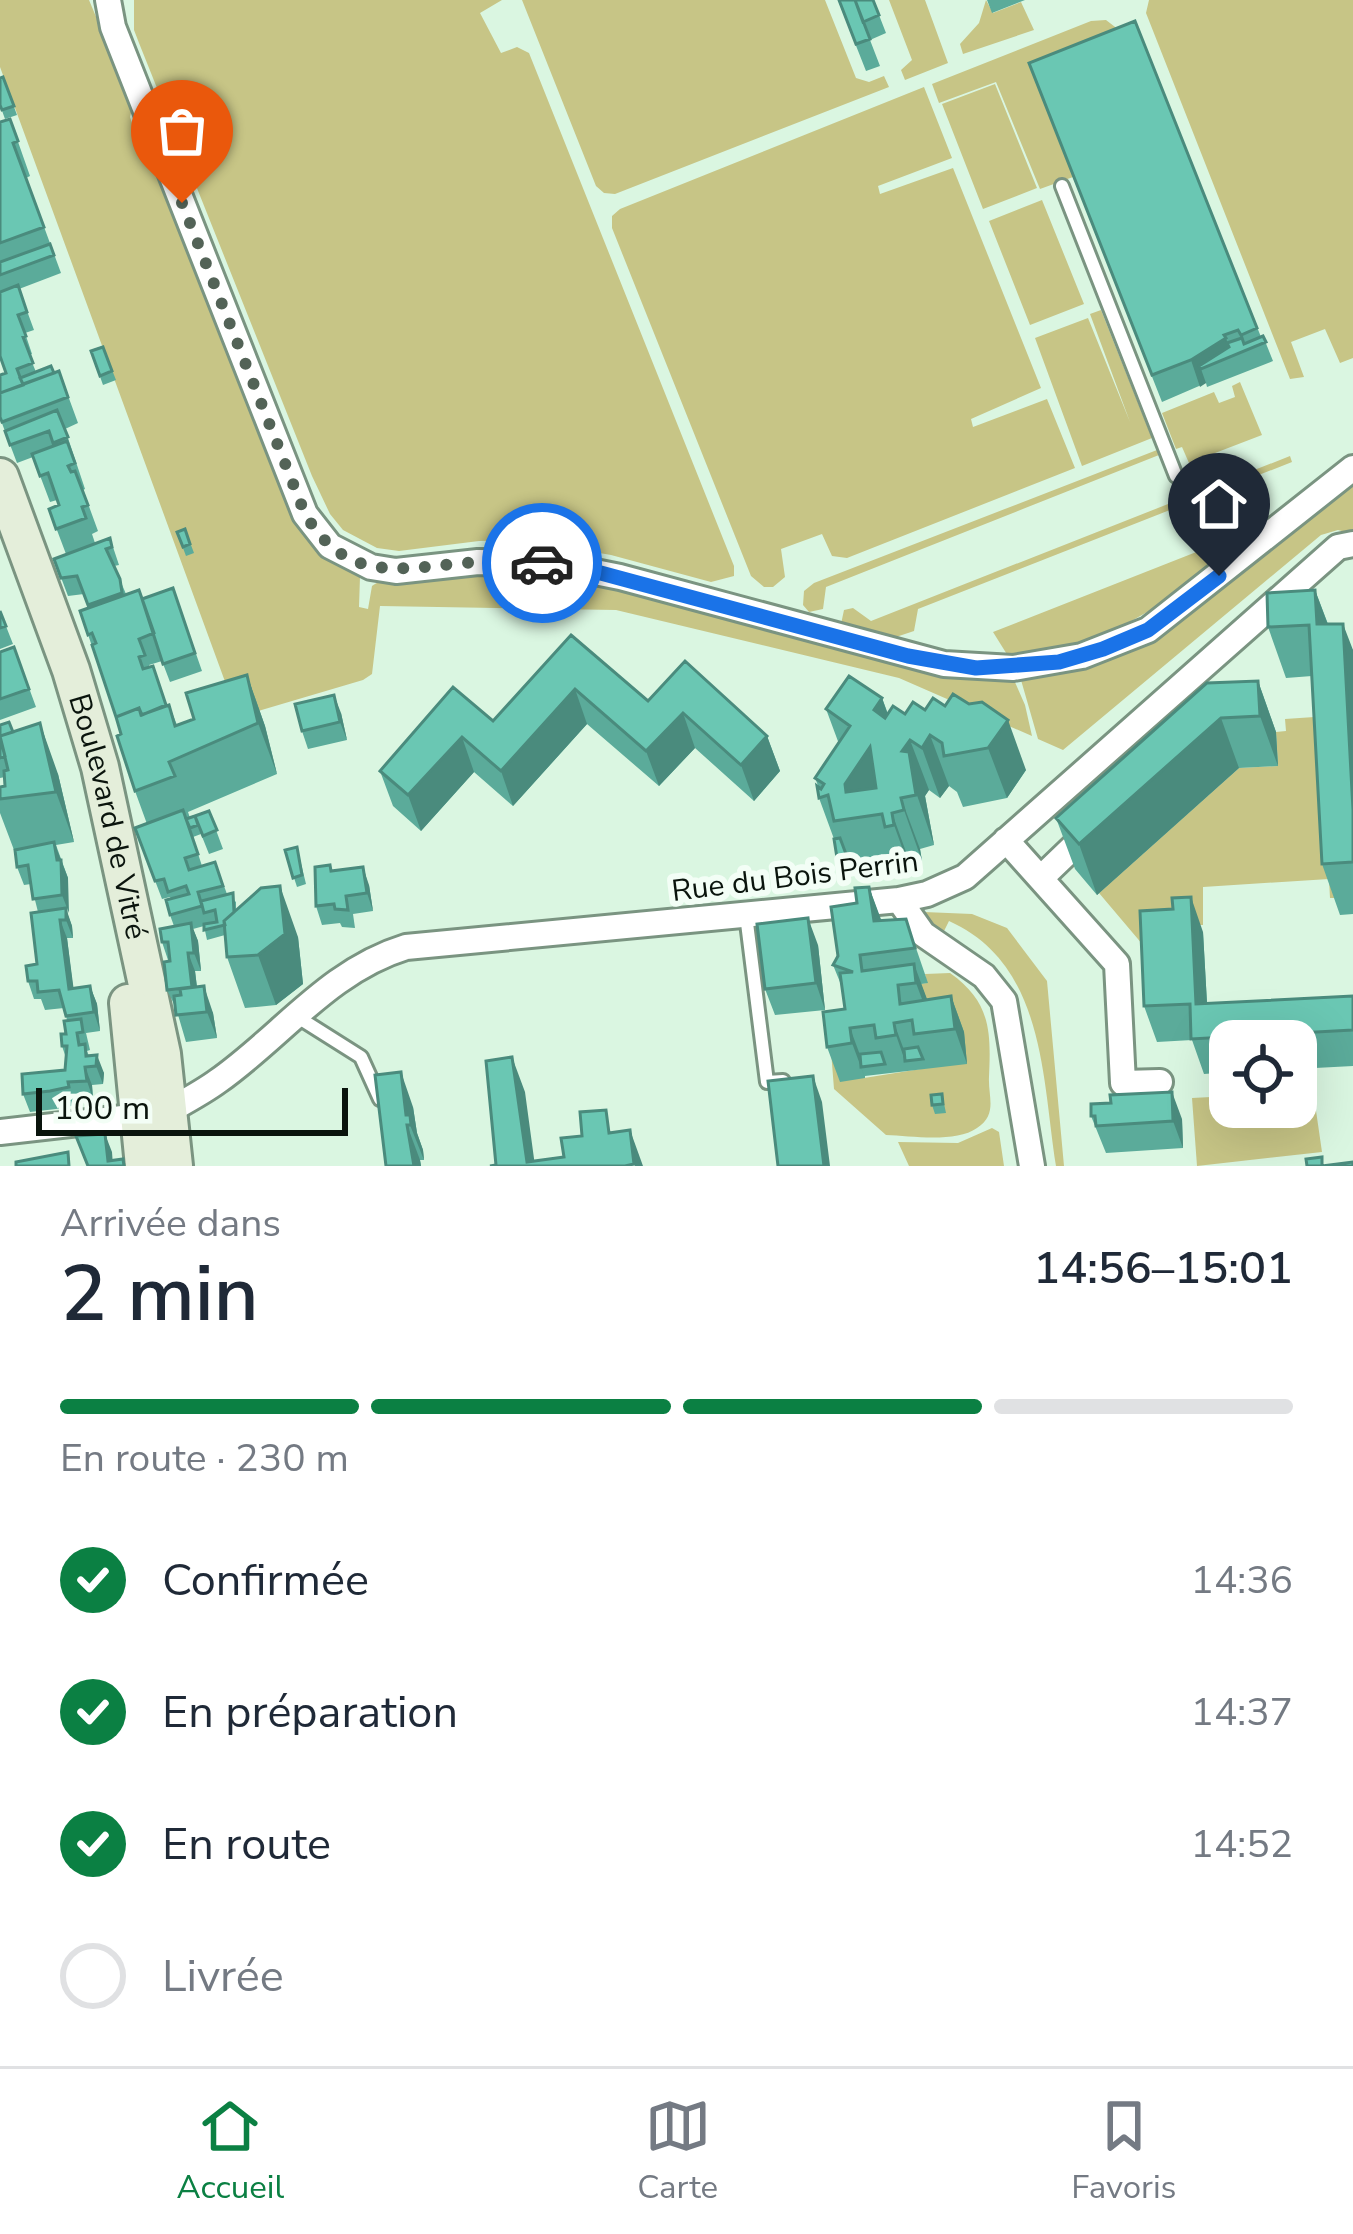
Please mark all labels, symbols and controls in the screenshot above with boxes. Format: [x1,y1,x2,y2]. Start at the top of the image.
pin [131,80,233,203]
icon: bag [149,98,215,164]
pin [1168,453,1270,576]
icon: home [1186,471,1252,537]
courier [482,503,602,623]
icon: car [509,530,575,596]
street label: Boulevard de Vitré [58,689,157,943]
street label: Rue du Bois Perrin [669,841,921,912]
map controls [1209,1020,1317,1128]
button: locate [1209,1020,1317,1128]
scale bar [36,1082,348,1135]
text: 100 m [54,1086,150,1131]
text: Arrivée dans [60,1197,281,1250]
text: 14:56–15:01 [1033,1238,1293,1299]
text: 2 min [60,1241,259,1348]
text: En route · 230 m [60,1432,349,1485]
icon: check [60,1547,126,1613]
text: Confirmée [162,1550,369,1611]
text: 14:36 [1191,1554,1293,1607]
icon: check [60,1679,126,1745]
text: En préparation [162,1682,458,1743]
text: 14:37 [1191,1686,1293,1739]
icon: check [60,1811,126,1877]
text: En route [162,1814,331,1875]
text: 14:52 [1191,1818,1293,1871]
text: Livrée [162,1946,284,2007]
tab: Accueil [177,2093,284,2210]
tab: Carte [637,2093,718,2210]
tab: Favoris [1071,2093,1176,2210]

